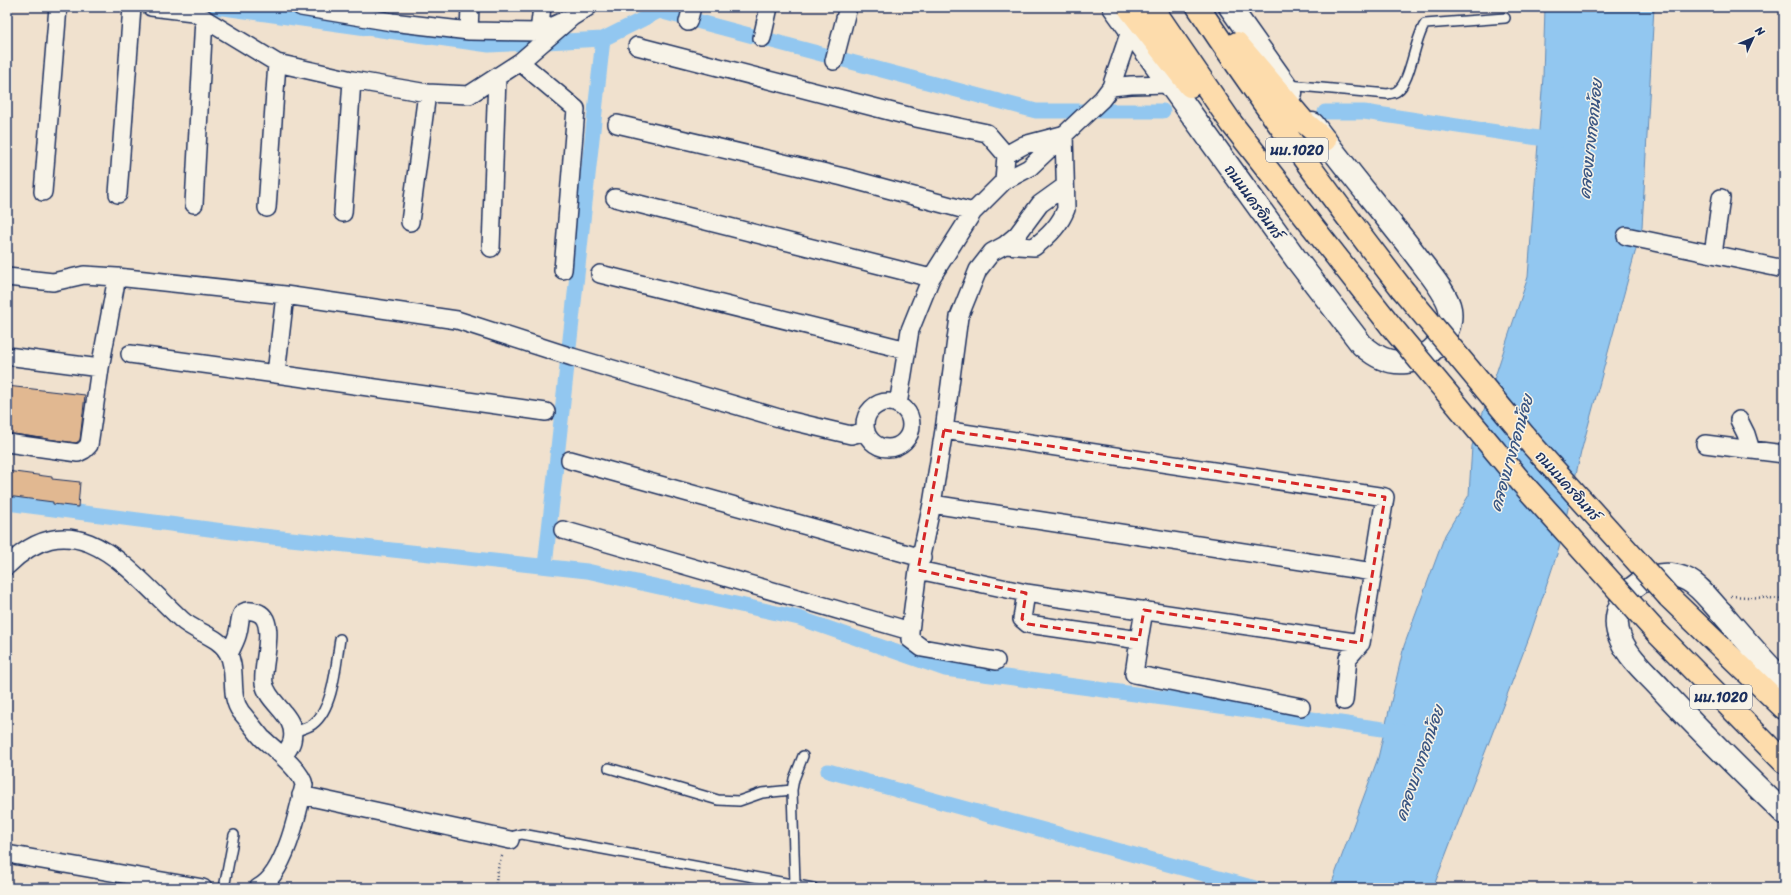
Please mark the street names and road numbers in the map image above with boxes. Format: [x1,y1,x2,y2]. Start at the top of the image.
road number: นบ.1020 [1266,138,1328,162]
street label: ถนนนครอินทร์ [1218,159,1292,248]
street label: ถนนนครอินทร์ [1529,445,1609,530]
road number: นบ.1020 [1690,685,1752,709]

